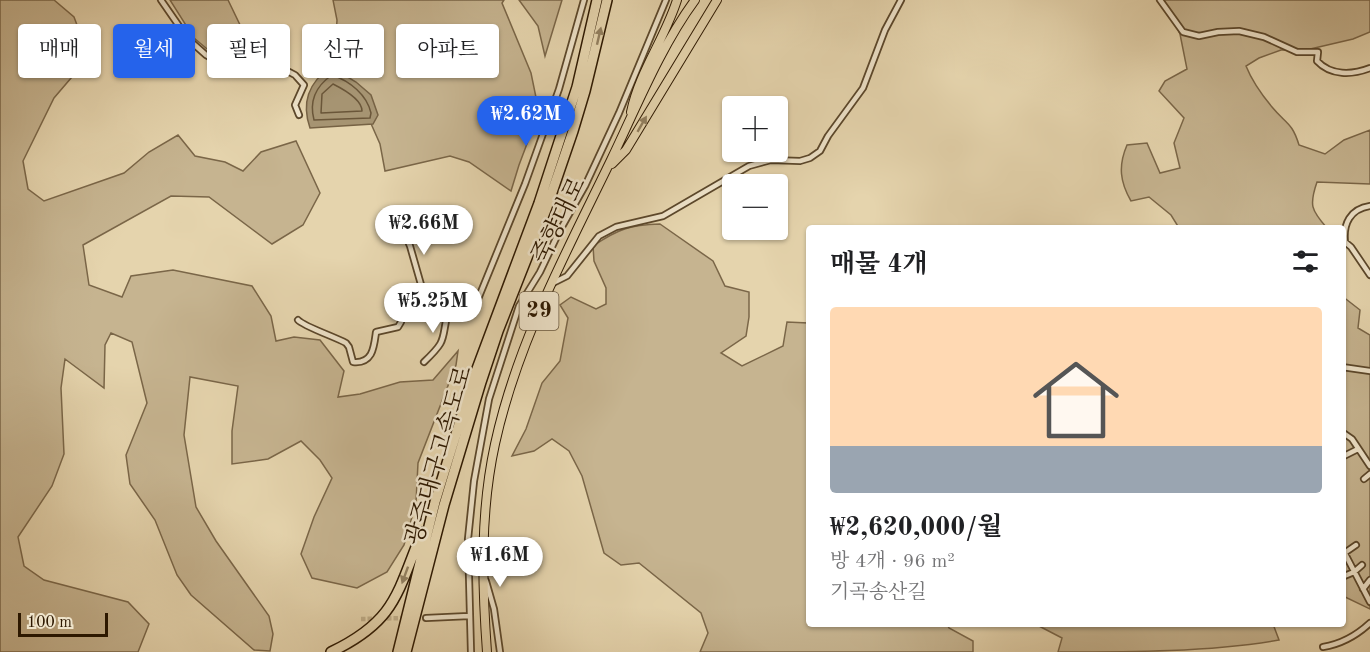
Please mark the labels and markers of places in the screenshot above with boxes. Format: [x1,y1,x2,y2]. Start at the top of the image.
pin: ₩2.62M [477,96,575,147]
pin: ₩2.66M [375,205,473,256]
pin: ₩5.25M [384,283,482,334]
pin: ₩1.6M [458,537,542,588]

